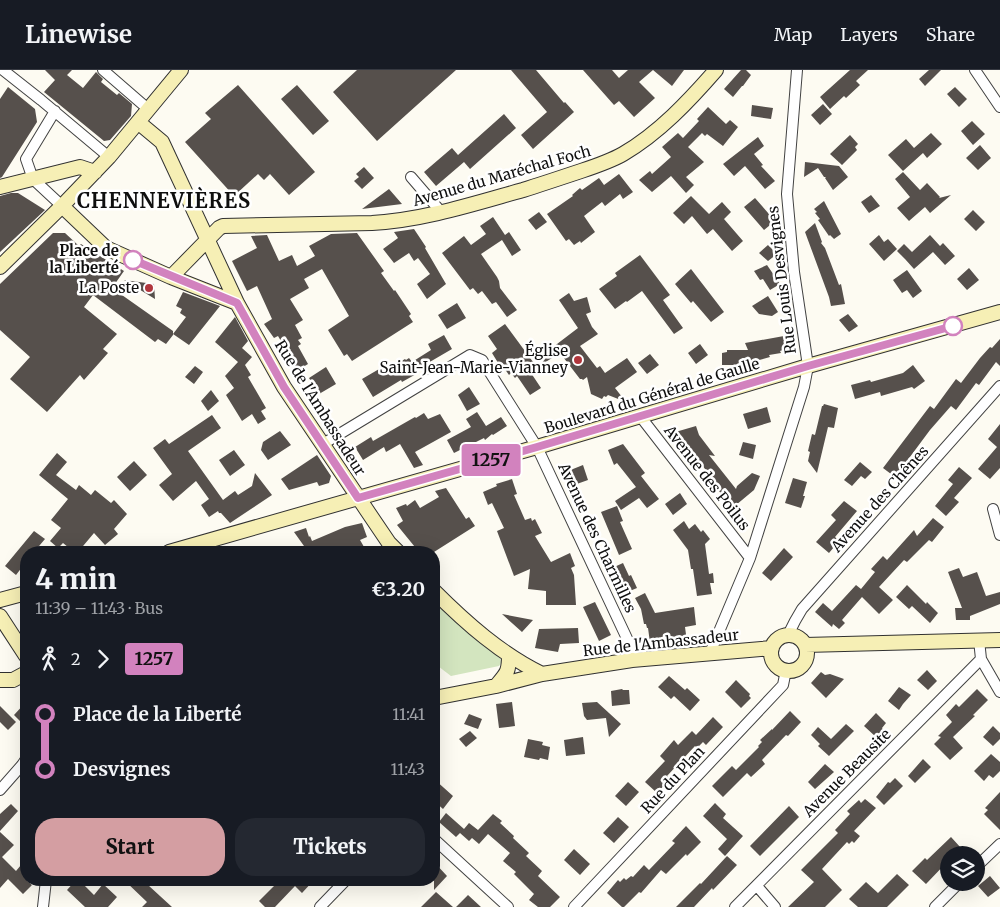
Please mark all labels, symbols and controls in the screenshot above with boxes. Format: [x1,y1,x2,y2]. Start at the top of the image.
text: Linewise [25,19,132,50]
text: Map [774,23,812,46]
text: Layers [840,23,898,46]
text: Share [926,23,975,46]
street label: Avenue du Maréchal Foch [410,141,593,210]
district label: CHENNEVIÈRES [77,186,251,213]
street label: Rue Louis Desvignes [763,205,800,355]
place label: Place de la Liberté [49,241,119,277]
marker: Place de la Liberté [123,250,143,270]
place label: La Poste [79,278,139,297]
marker: La Poste [143,282,155,294]
unlabelled marker [943,316,963,336]
street label: Rue de l'Ambassadeur [271,336,370,479]
place label: Église Saint-Jean-Marie-Vianney [380,340,568,377]
street label: Boulevard du Général de Gaulle [542,354,762,437]
marker: Église Saint-Jean-Marie-Vianney [572,354,584,366]
street label: Avenue des Poilus [660,420,754,534]
street label: Avenue des Chênes [826,441,933,557]
line badge: 1257 [456,444,526,476]
text: 1257 [472,448,510,471]
street label: Avenue des Charmilles [554,459,641,616]
text: 4 min [35,561,117,597]
text: €3.20 [371,577,425,601]
text: 11:39 – 11:43 · Bus [35,598,163,618]
street label: Rue de l'Ambassadeur [582,625,740,660]
icon: walk [35,645,63,673]
icon: forward [89,645,117,673]
text: 1257 [135,647,173,670]
text: 2 [71,649,81,669]
text: Place de la Liberté [73,702,241,726]
text: 11:41 [392,704,425,724]
street label: Avenue Beausite [798,724,895,821]
street label: Rue du Plan [637,742,709,817]
text: Desvignes [73,757,170,781]
text: 11:43 [391,759,425,779]
button: Start [35,818,225,876]
button: Tickets [235,818,425,876]
map controls [940,846,985,891]
button: layers [940,846,985,891]

